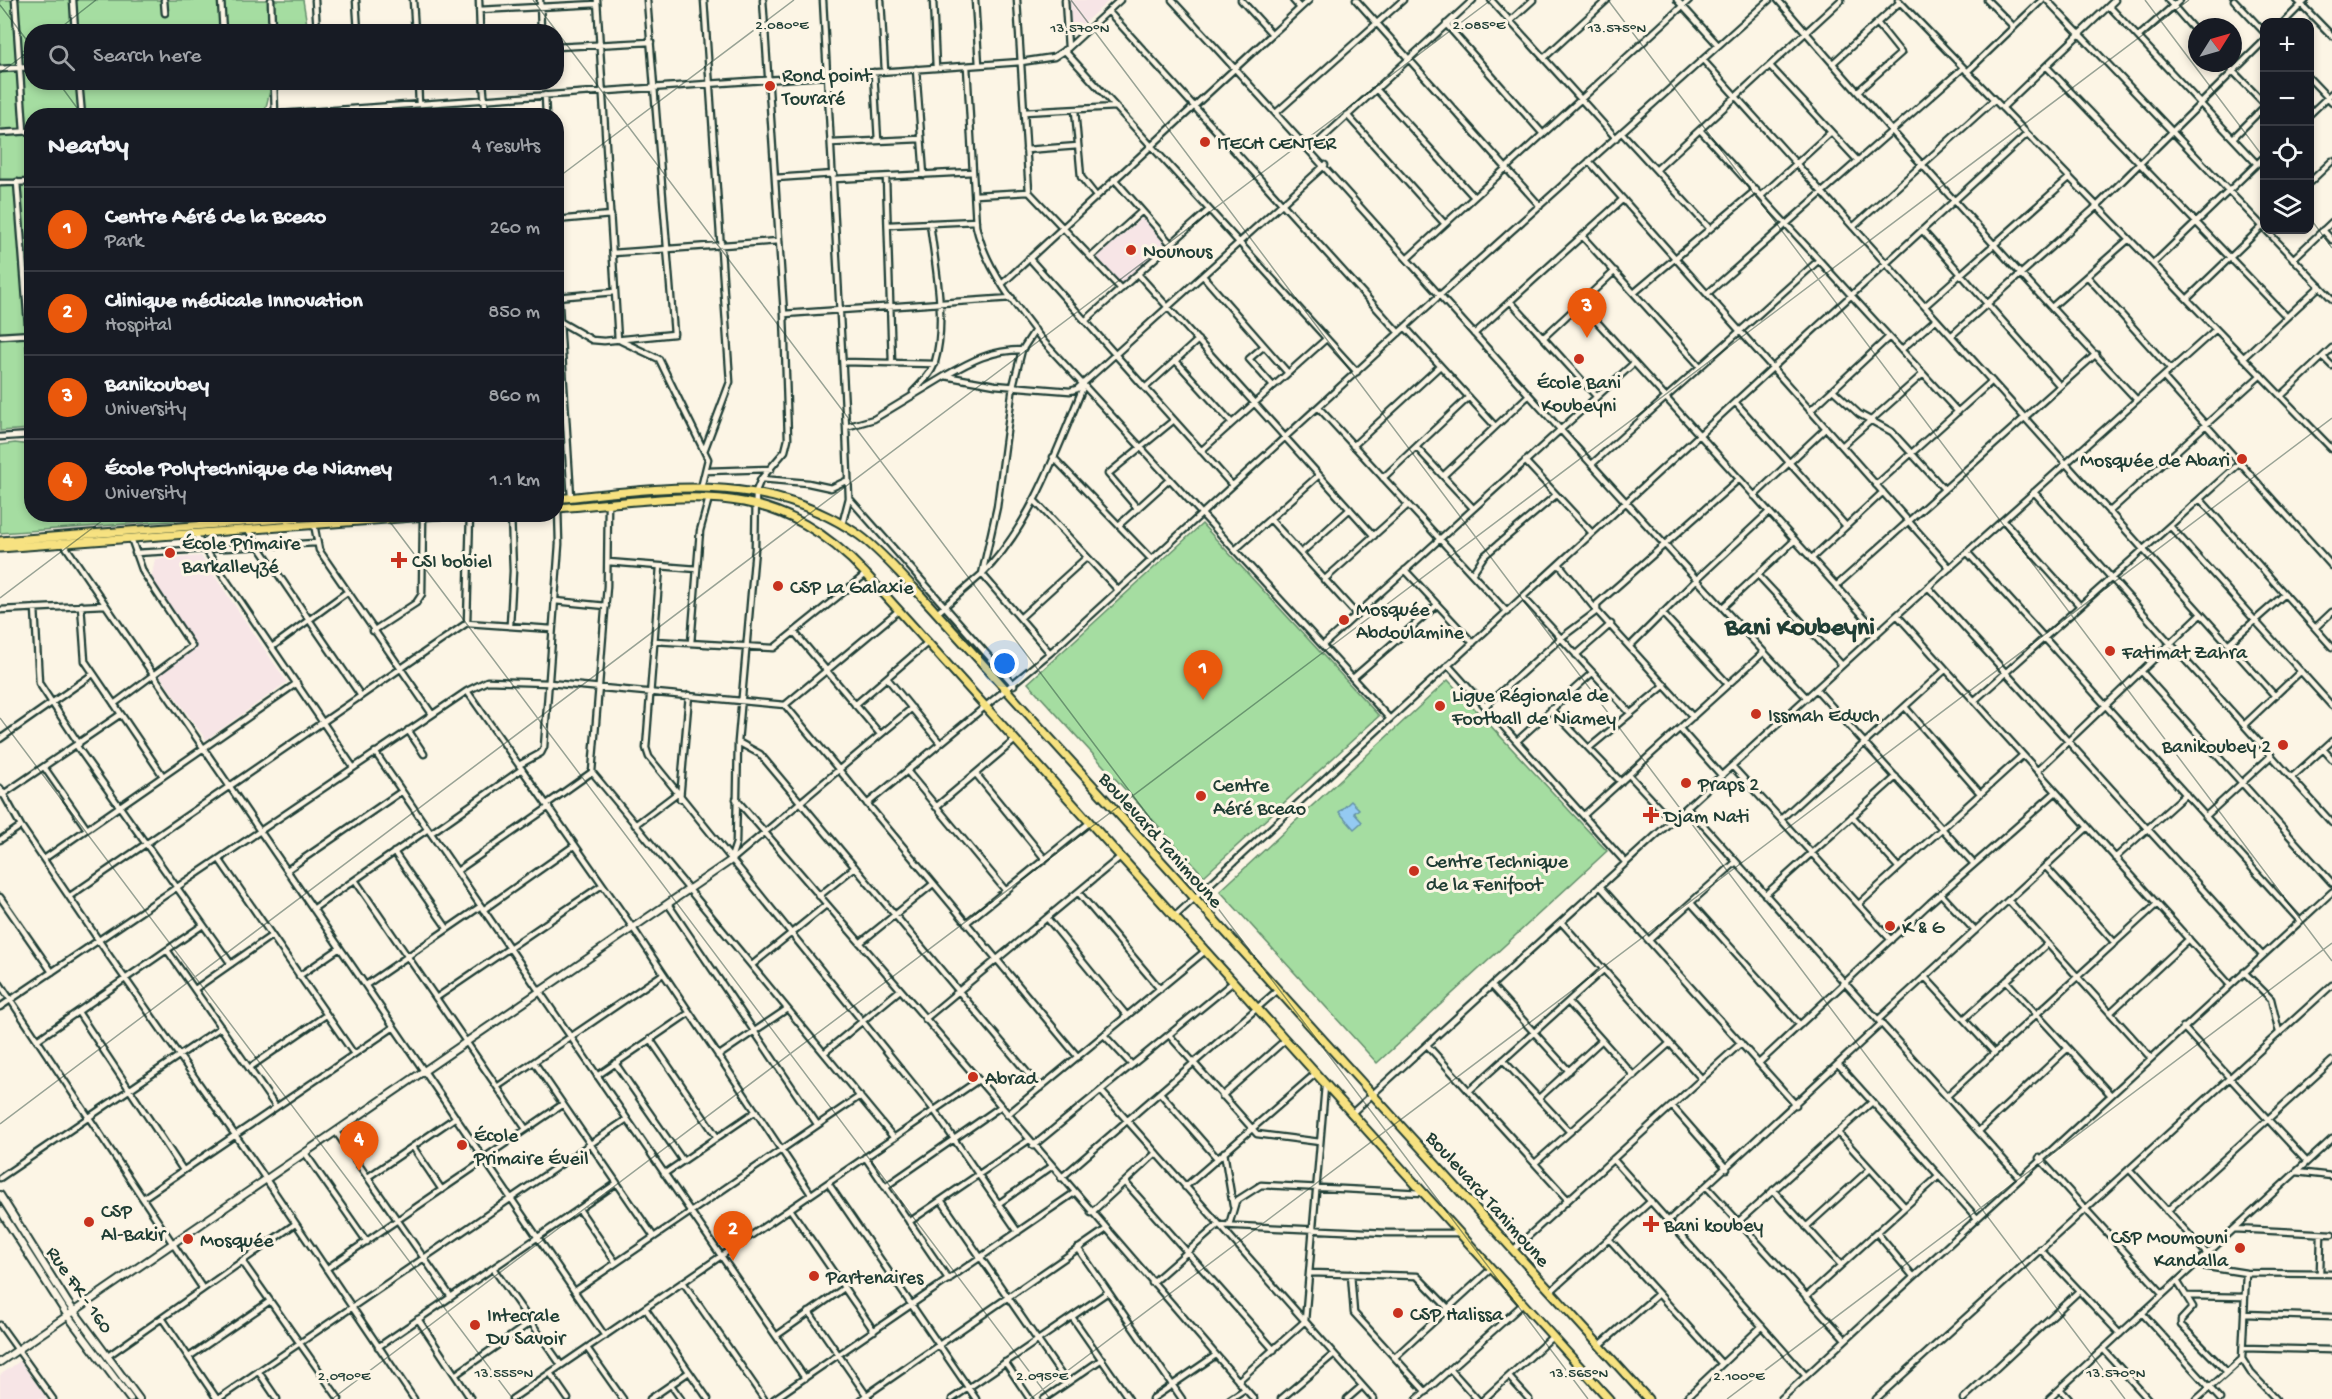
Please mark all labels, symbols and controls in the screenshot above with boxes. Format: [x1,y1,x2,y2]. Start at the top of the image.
text: 2.080°E [755,17,809,35]
text: 2.085°E [1453,17,1506,35]
north arrow [2188,18,2242,72]
map controls [2260,18,2314,234]
button: + [2260,18,2314,72]
text: 13.570°N [1049,20,1110,38]
text: 13.575°N [1587,20,1647,38]
search box [24,24,564,90]
icon: search [45,41,78,74]
text: Search here [93,44,201,70]
place label: Rond point Touraré [781,66,873,112]
button: − [2260,72,2314,126]
marker: Rond point Touraré [763,79,777,93]
button: locate [2260,126,2314,180]
text: Nearby [48,132,129,163]
place label: ITECH CENTER [1217,134,1337,157]
marker: ITECH CENTER [1198,135,1212,149]
text: 4 results [472,136,540,159]
button: layers [2260,180,2314,234]
text: Centre Aéré de la Bceao [105,205,326,231]
text: 1 [63,218,72,241]
text: 260 m [490,218,540,241]
text: Park [105,231,143,254]
place label: Nounous [1143,242,1213,265]
marker: Nounous [1124,243,1138,257]
pin: 3 [1568,288,1606,338]
text: Clinique médicale Innovation [105,289,363,315]
text: 2 [63,302,72,325]
text: 850 m [488,302,540,325]
text: Hospital [105,315,172,338]
marker: École Bani Koubeyni [1572,352,1586,366]
place label: École Bani Koubeyni [1537,372,1621,419]
text: Banikoubey [105,373,209,399]
text: 3 [62,386,73,409]
text: 860 m [489,386,540,409]
text: University [105,399,186,422]
place label: Mosquée de Abari [2080,451,2230,474]
marker: Mosquée de Abari [2235,452,2249,466]
text: École Polytechnique de Niamey [105,457,392,483]
text: 4 [63,470,72,493]
text: 1.1 km [490,470,540,493]
text: University [105,483,186,506]
place label: École Primaire Barkalleyzé [181,533,301,580]
marker: École Primaire Barkalleyzé [163,546,177,560]
marker: CSI bobiel [390,551,408,569]
place label: CSI bobiel [412,552,492,575]
place label: CSP La Galaxie [790,578,914,601]
marker: CSP La Galaxie [771,579,785,593]
place label: Mosquée Abdoulamine [1356,600,1464,646]
marker: Mosquée Abdoulamine [1337,613,1351,627]
district label: Bani Koubeyni [1724,614,1875,645]
place label: Fatimat Zahra [2121,643,2248,666]
marker: Fatimat Zahra [2103,644,2117,658]
your location [990,649,1019,678]
pin: 1 [1184,650,1222,700]
place label: Ligue Régionale de Football de Niamey [1451,686,1616,732]
marker: Ligue Régionale de Football de Niamey [1433,699,1447,713]
place label: Issmah Educh [1768,706,1880,729]
marker: Issmah Educh [1749,707,1763,721]
place label: Banikoubey 2 [2161,737,2271,760]
marker: Banikoubey 2 [2276,738,2290,752]
street label: Boulevard Tanimoune [1092,768,1227,914]
place label: Praps 2 [1697,775,1759,798]
place label: Centre Aéré Bceao [1213,776,1306,822]
marker: Praps 2 [1679,776,1693,790]
marker: Centre Aéré Bceao [1194,789,1208,803]
marker: Djam Nati [1642,806,1660,824]
place label: Djam Nati [1662,807,1750,830]
place label: Centre Technique de la Fenifoot [1426,852,1569,898]
marker: Centre Technique de la Fenifoot [1407,864,1421,878]
place label: K & G [1902,918,1946,941]
marker: K & G [1883,919,1897,933]
place label: Abrad [985,1069,1040,1092]
marker: Abrad [966,1070,980,1084]
pin: 4 [340,1122,378,1171]
place label: École Primaire Éveil [473,1125,589,1172]
street label: Boulevard Tanimoune [1419,1127,1554,1273]
marker: École Primaire Éveil [455,1138,469,1152]
place label: CSP Al-Bakir [101,1202,167,1248]
pin: 2 [714,1212,752,1261]
marker: CSP Al-Bakir [82,1215,96,1229]
marker: Bani koubey [1642,1215,1660,1233]
place label: Bani koubey [1663,1216,1763,1239]
place label: CSP Moumouni Kandalla [2111,1228,2229,1274]
place label: Mosquée [200,1231,274,1254]
marker: Mosquée [181,1232,195,1246]
marker: CSP Moumouni Kandalla [2233,1241,2247,1255]
street label: Rue FK - 160 [40,1243,117,1339]
place label: Partenaires [825,1268,924,1291]
marker: Partenaires [807,1269,821,1283]
place label: CSP Halissa [1410,1305,1504,1328]
place label: Intecrale Du Savoir [485,1306,567,1352]
marker: CSP Halissa [1391,1306,1405,1320]
marker: Intecrale Du Savoir [468,1318,482,1332]
text: 13.555°N [474,1365,534,1383]
text: 13.565°N [1549,1365,1608,1383]
text: 13.570°N [2085,1365,2146,1383]
text: 2.090°E [318,1368,371,1386]
text: 2.095°E [1016,1368,1069,1386]
text: 2.100°E [1713,1368,1765,1386]

